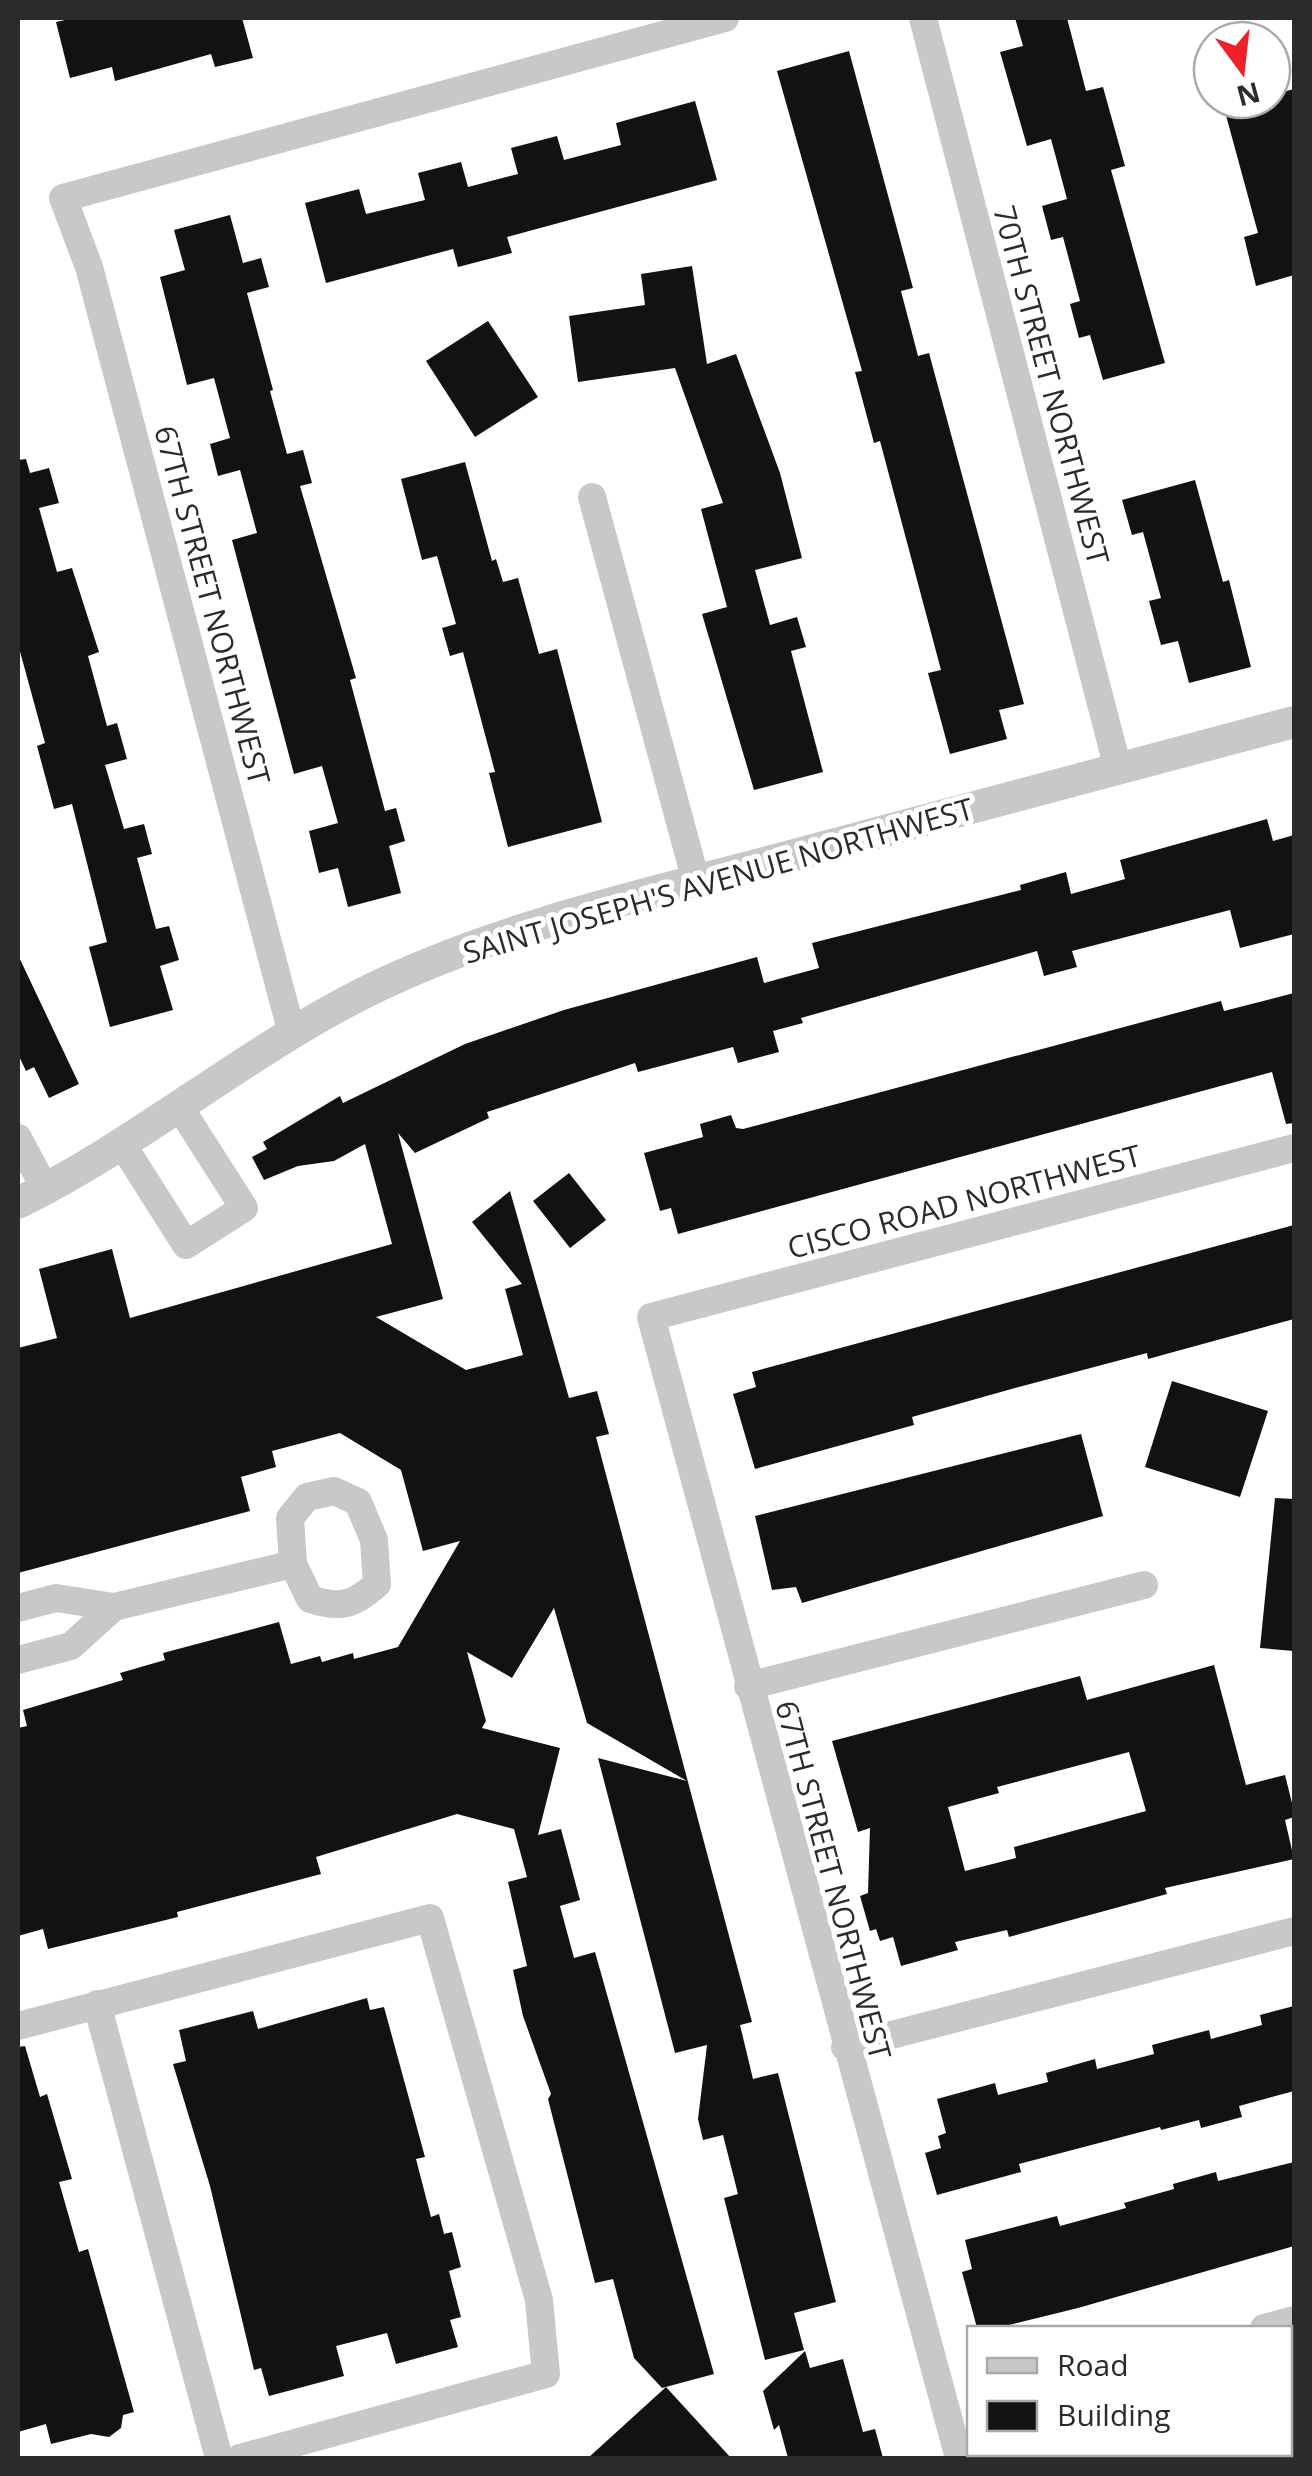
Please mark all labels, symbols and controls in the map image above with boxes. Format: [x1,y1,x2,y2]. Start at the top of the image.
north arrow [1192,20,1292,120]
text: N [1233,74,1265,116]
street label: 70TH STREET NORTHWEST [984,201,1120,570]
street label: 67TH STREET NORTHWEST [145,421,281,790]
street label: SAINT JOSEPH'S AVENUE NORTHWEST [458,787,978,973]
street label: CISCO ROAD NORTHWEST [783,1134,1146,1268]
street label: 67TH STREET NORTHWEST [766,1696,902,2065]
legend [967,2326,1292,2456]
text: Road [1057,2344,1129,2385]
text: Building [1057,2394,1171,2435]

